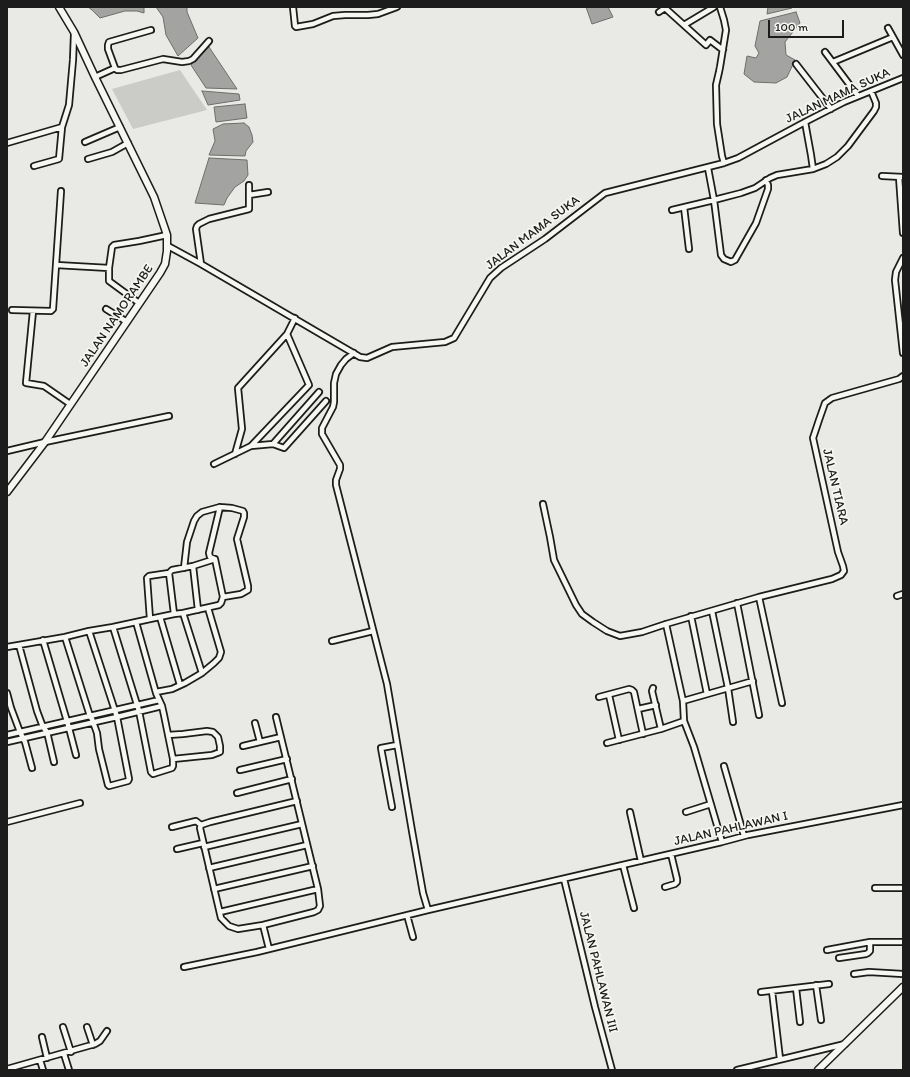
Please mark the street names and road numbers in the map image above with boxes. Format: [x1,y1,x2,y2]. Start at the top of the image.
street label: JALAN MAMA SUKA [783,65,893,127]
street label: JALAN MAMA SUKA [483,193,583,273]
street label: JALAN NAMORAMBE [77,262,157,370]
street label: JALAN TIARA [819,447,851,527]
street label: JALAN PAHLAWAN I [673,808,789,850]
street label: JALAN PAHLAWAN III [575,910,621,1034]

